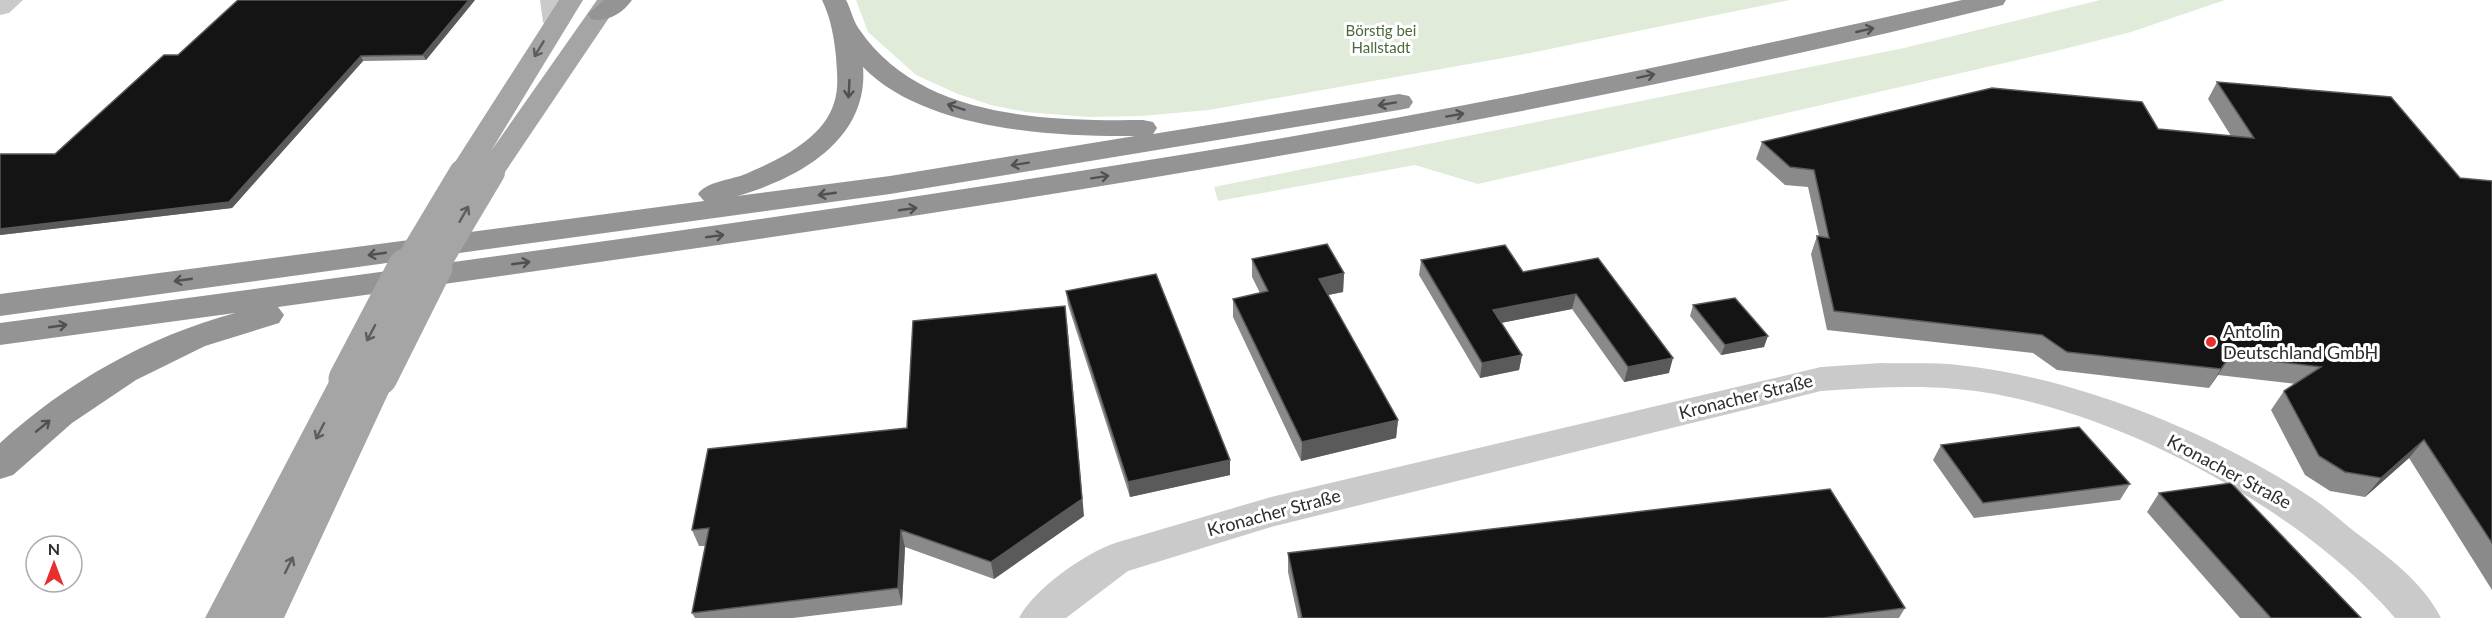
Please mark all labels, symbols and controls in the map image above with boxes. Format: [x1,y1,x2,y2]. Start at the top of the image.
park label: Börstig bei Hallstadt [1346,21,1416,56]
one-way arrow [1855,23,1874,35]
one-way arrow [533,40,545,57]
one-way arrow [1636,70,1656,81]
one-way arrow [844,79,855,99]
one-way arrow [1378,99,1398,110]
one-way arrow [947,101,966,112]
one-way arrow [1445,109,1465,120]
one-way arrow [1011,159,1030,170]
one-way arrow [1090,171,1109,182]
one-way arrow [818,188,838,199]
one-way arrow [897,203,917,214]
one-way arrow [459,206,471,223]
one-way arrow [704,230,724,241]
one-way arrow [367,249,387,260]
one-way arrow [511,257,531,268]
one-way arrow [174,275,194,286]
one-way arrow [48,320,67,331]
place label: Antolin Deutschland GmbH [2223,320,2378,363]
one-way arrow [365,323,376,341]
marker: Antolin Deutschland GmbH [2204,335,2218,349]
street label: Kronacher Straße [1676,369,1815,423]
one-way arrow [35,419,51,432]
one-way arrow [314,422,325,440]
street label: Kronacher Straße [2164,429,2295,513]
street label: Kronacher Straße [1205,484,1343,540]
north arrow [24,534,84,594]
text: N [48,539,60,558]
one-way arrow [283,557,295,575]

